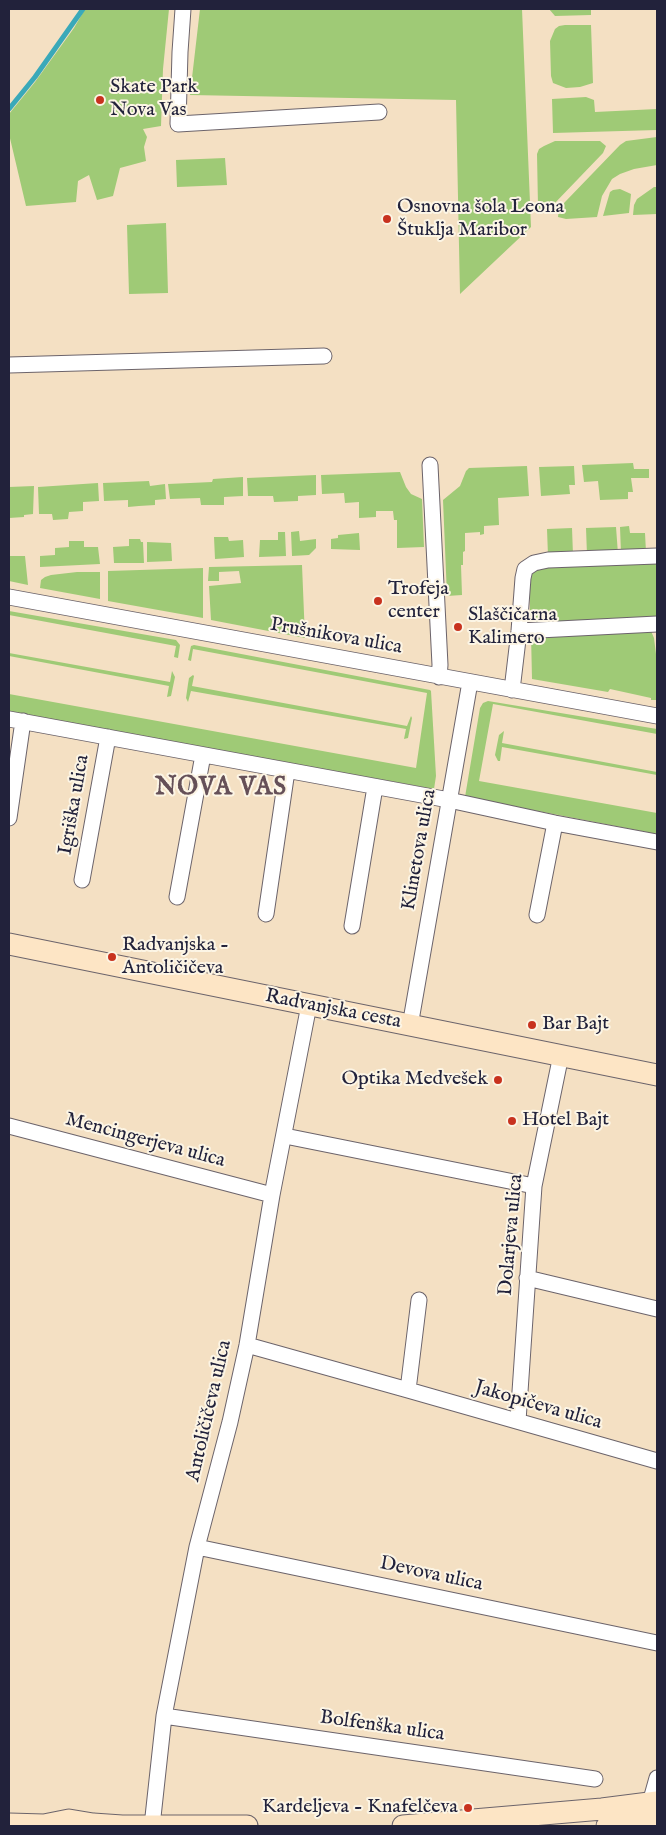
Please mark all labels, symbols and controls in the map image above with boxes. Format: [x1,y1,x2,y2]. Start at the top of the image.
place label: Skate Park Nova Vas [110,76,198,123]
marker: Skate Park Nova Vas [94,94,106,106]
place label: Osnovna šola Leona Štuklja Maribor [397,196,564,243]
marker: Osnovna šola Leona Štuklja Maribor [381,213,393,225]
place label: Trofeja center [388,578,449,625]
marker: Trofeja center [372,595,384,607]
place label: Slaščičarna Kalimero [468,604,557,651]
street label: Prušnikova ulica [268,614,404,660]
marker: Slaščičarna Kalimero [452,621,464,633]
street label: Igriška ulica [54,753,96,857]
district label: NOVA VAS [154,774,288,804]
street label: Klinetova ulica [398,788,442,912]
place label: Radvanjska - Antoličičeva [122,934,229,981]
marker: Radvanjska - Antoličičeva [106,951,118,963]
street label: Radvanjska cesta [263,985,403,1035]
place label: Bar Bajt [542,1013,609,1037]
marker: Bar Bajt [526,1019,538,1031]
place label: Optika Medvešek [341,1068,488,1092]
marker: Optika Medvešek [492,1074,504,1086]
street label: Mencingerjeva ulica [62,1108,228,1174]
place label: Hotel Bajt [522,1109,609,1133]
marker: Hotel Bajt [506,1115,518,1127]
street label: Dolarjeva ulica [495,1173,529,1297]
street label: Antoličičeva ulica [182,1338,238,1484]
street label: Jakopičeva ulica [471,1376,605,1436]
street label: Devova ulica [377,1552,485,1598]
street label: Bolfenška ulica [318,1706,446,1748]
place label: Kardeljeva - Knafelčeva [262,1796,458,1820]
marker: Kardeljeva - Knafelčeva [462,1802,474,1814]

